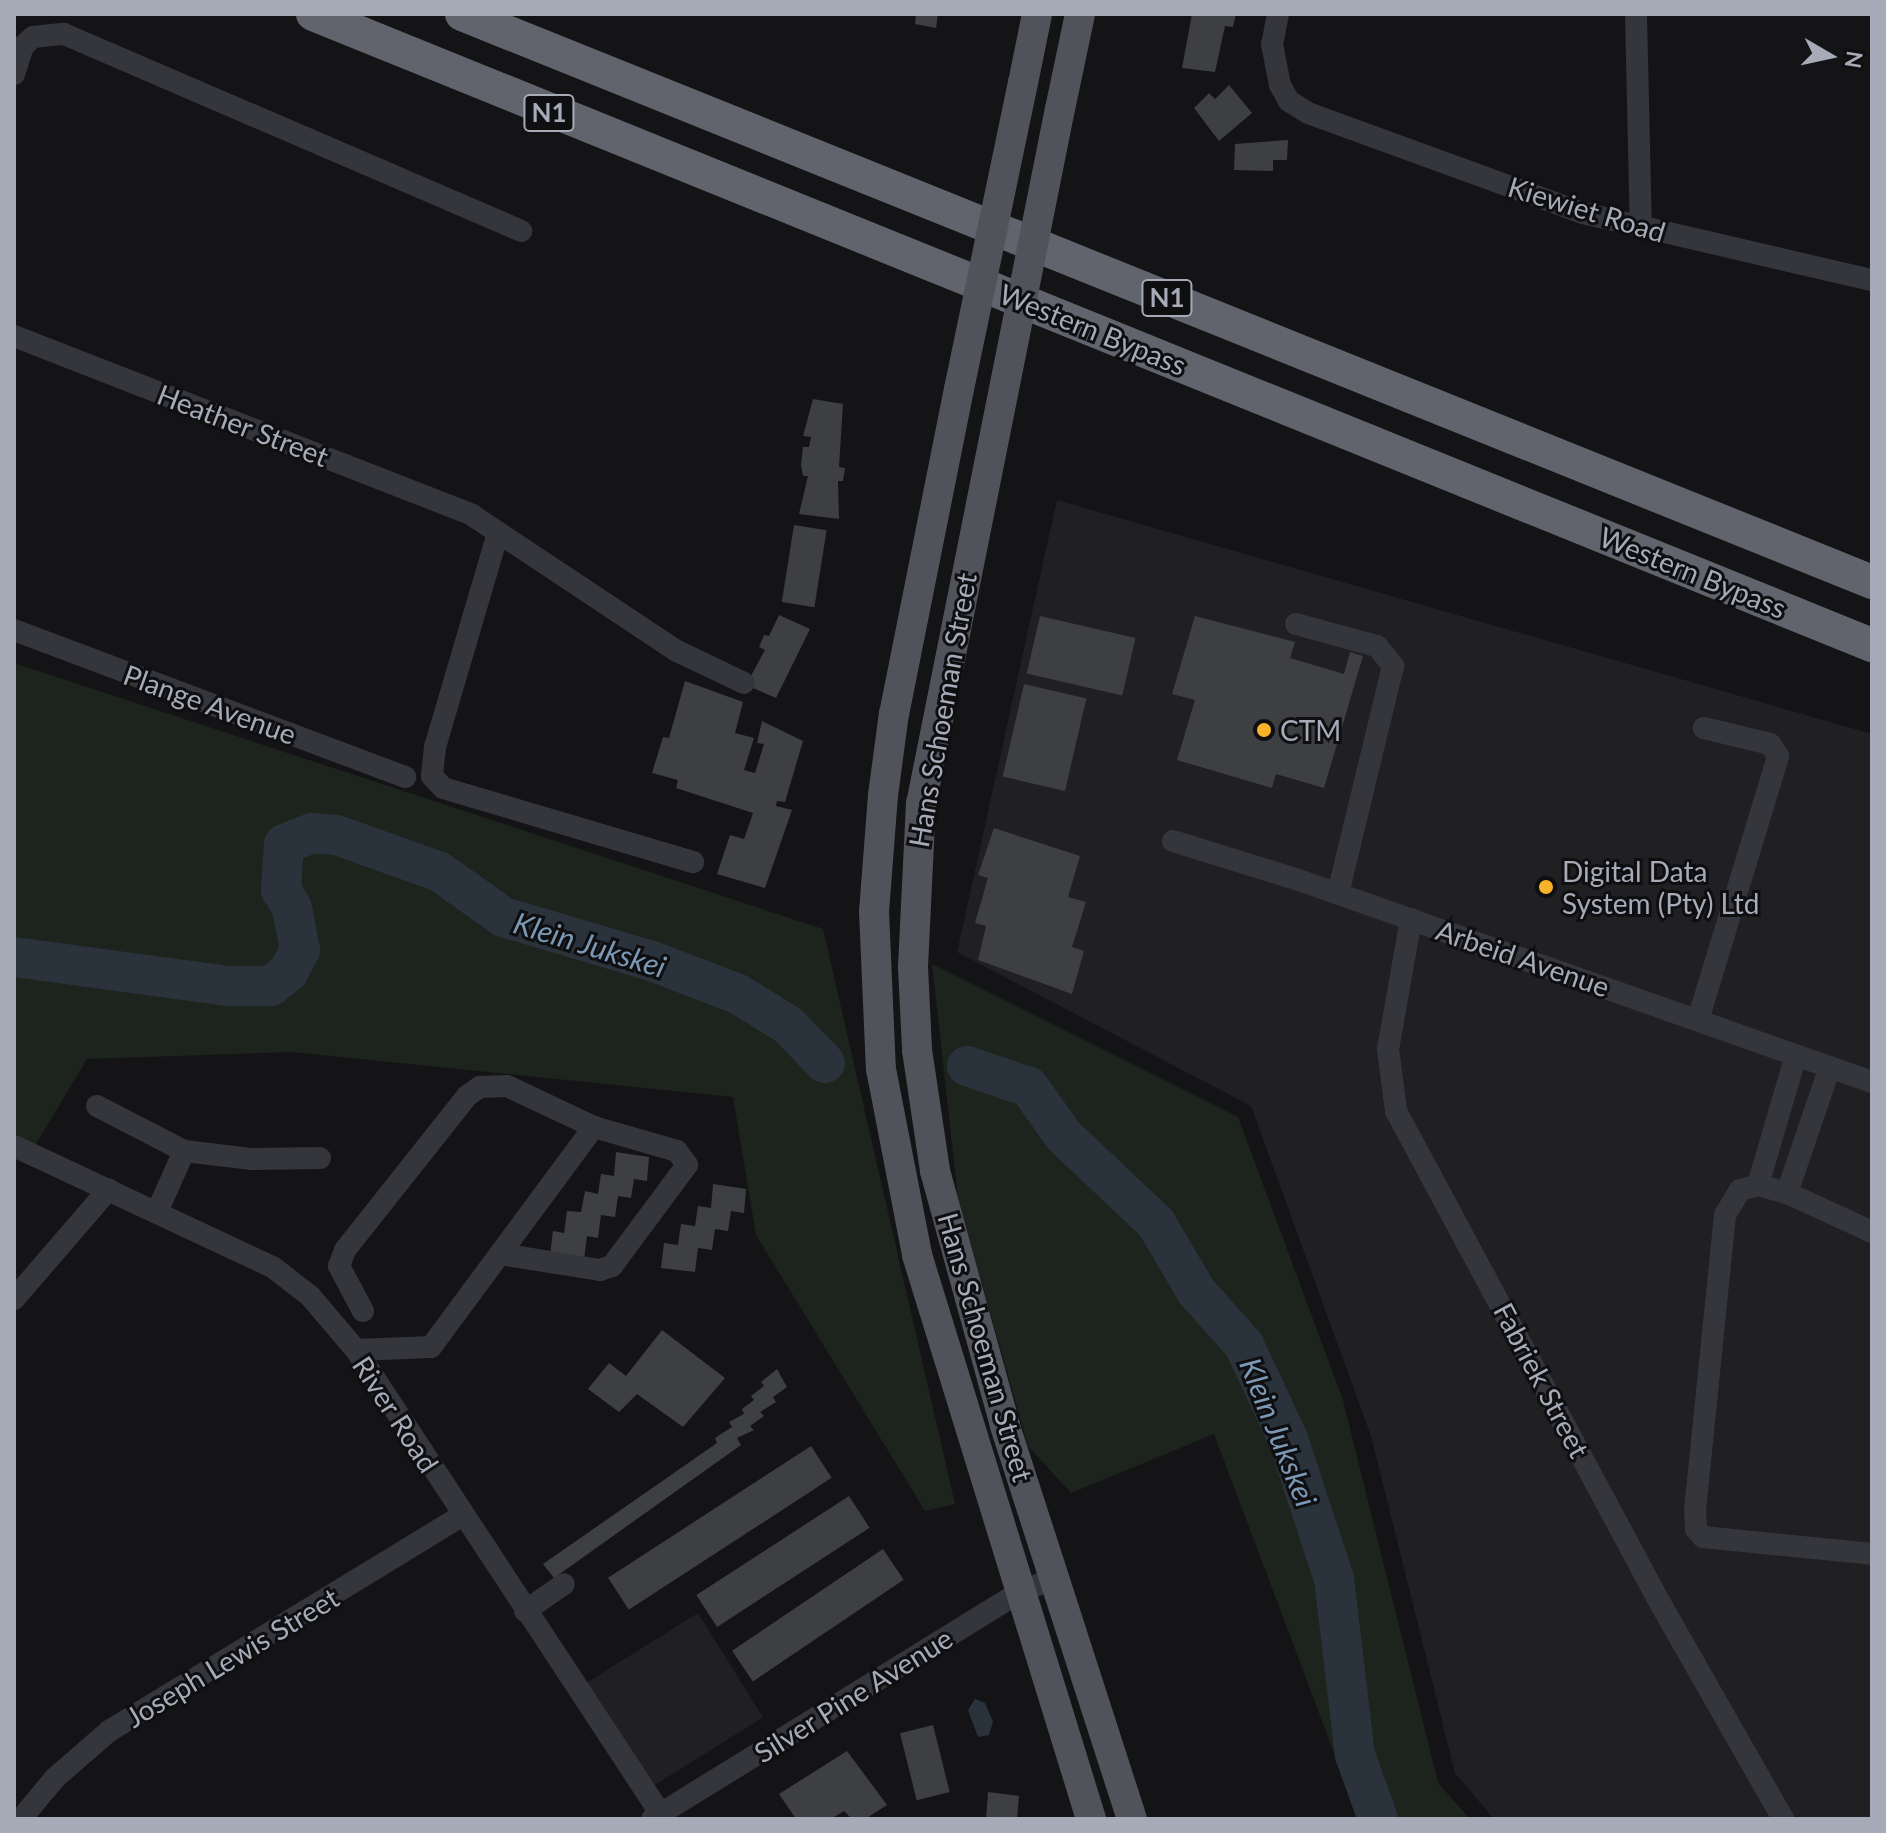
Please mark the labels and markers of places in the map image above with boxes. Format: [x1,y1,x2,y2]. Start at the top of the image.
place label: CTM [1280,713,1341,747]
marker: CTM [1255,721,1273,739]
place label: Digital Data System (Pty) Ltd [1562,854,1759,920]
marker: Digital Data System (Pty) Ltd [1537,878,1555,896]

